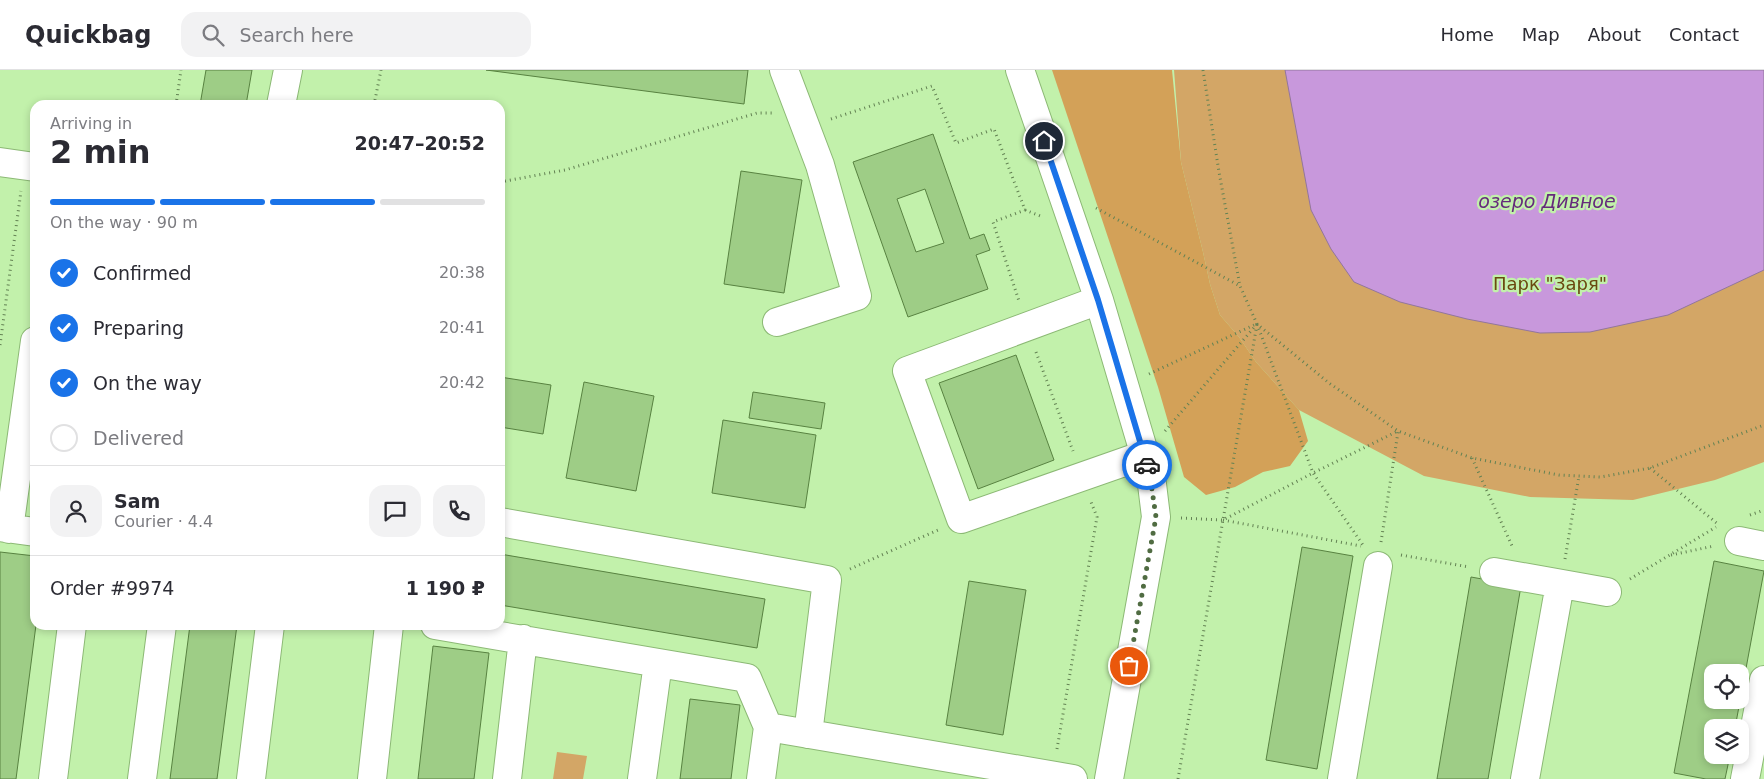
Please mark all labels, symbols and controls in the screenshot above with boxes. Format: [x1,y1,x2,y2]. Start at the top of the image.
search box [181,12,531,57]
text: Quickbag [25,21,151,49]
icon: search [199,21,227,49]
text: Search here [239,24,354,46]
text: Home [1441,24,1494,45]
text: Map [1522,24,1560,45]
text: About [1588,24,1641,45]
text: Contact [1669,24,1739,45]
text: Arriving in [50,114,132,133]
pin [1023,120,1065,162]
icon: home [1030,127,1058,155]
text: 20:47–20:52 [355,132,485,154]
text: 2 min [50,133,151,171]
water label: озеро Дивное [1478,190,1616,212]
text: On the way · 90 m [50,213,198,232]
icon: check [50,259,78,287]
text: Confirmed [93,262,192,284]
text: 20:38 [439,263,485,282]
park label: Парк "Заря" [1493,273,1607,294]
icon: check [50,314,78,342]
text: Preparing [93,317,184,339]
text: 20:41 [439,318,485,337]
icon: check [50,369,78,397]
text: On the way [93,372,202,394]
text: 20:42 [439,373,485,392]
text: Delivered [93,427,184,449]
courier [1122,440,1172,490]
icon: car [1133,451,1161,479]
button: person [50,485,102,537]
button: chat [369,485,421,537]
button: phone [433,485,485,537]
text: Sam [114,490,160,512]
text: Courier · 4.4 [114,512,213,531]
text: Order #9974 [50,577,174,599]
text: 1 190 ₽ [406,577,485,599]
pin [1108,645,1150,687]
icon: bag [1115,652,1143,680]
map controls [1704,664,1749,764]
button: locate [1704,664,1749,709]
button: layers [1704,719,1749,764]

